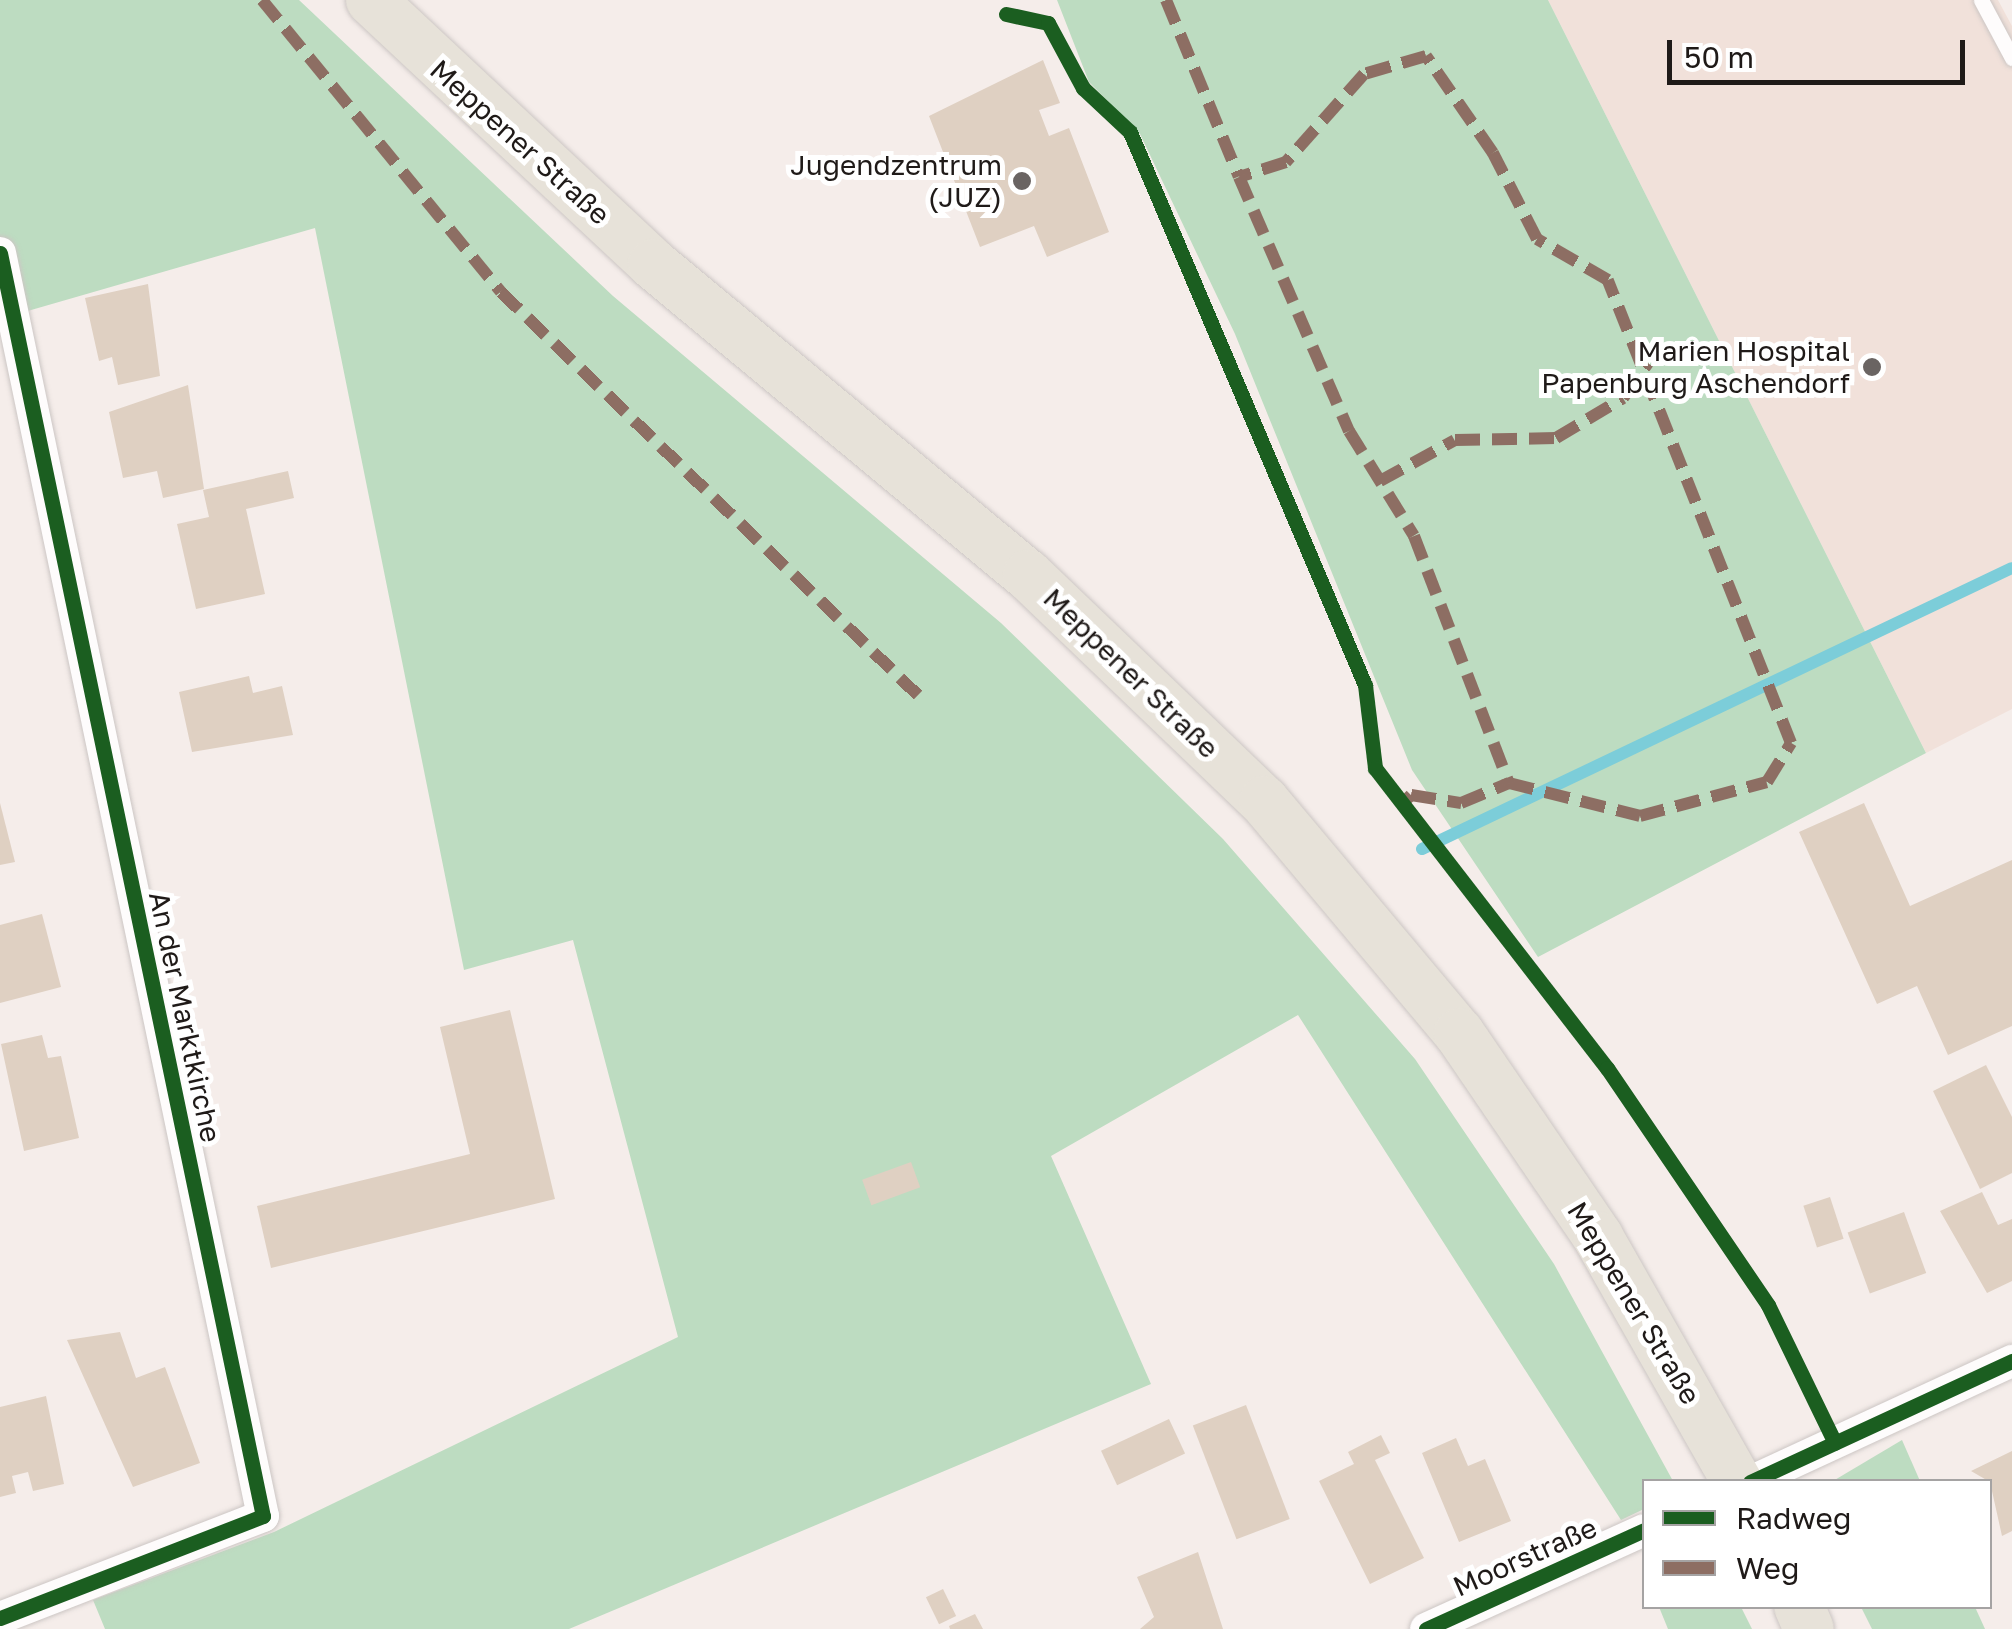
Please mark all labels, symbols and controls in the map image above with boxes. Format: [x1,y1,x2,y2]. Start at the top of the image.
scale bar [1672,20,1970,82]
text: 50 m [1684,39,1754,75]
street label: Meppener Straße [423,53,617,231]
place label: Jugendzentrum (JUZ) [790,148,1002,214]
marker: Jugendzentrum (JUZ) [1011,170,1033,192]
place label: Marien Hospital Papenburg Aschendorf [1541,334,1850,400]
marker: Marien Hospital Papenburg Aschendorf [1859,354,1885,380]
street label: Meppener Straße [1037,581,1225,765]
street label: An der Marktkirche [142,889,228,1145]
street label: Meppener Straße [1560,1196,1708,1410]
legend [1642,1479,1992,1609]
text: Radweg [1736,1500,1851,1536]
street label: Moorstraße [1448,1510,1602,1604]
text: Weg [1736,1550,1799,1586]

